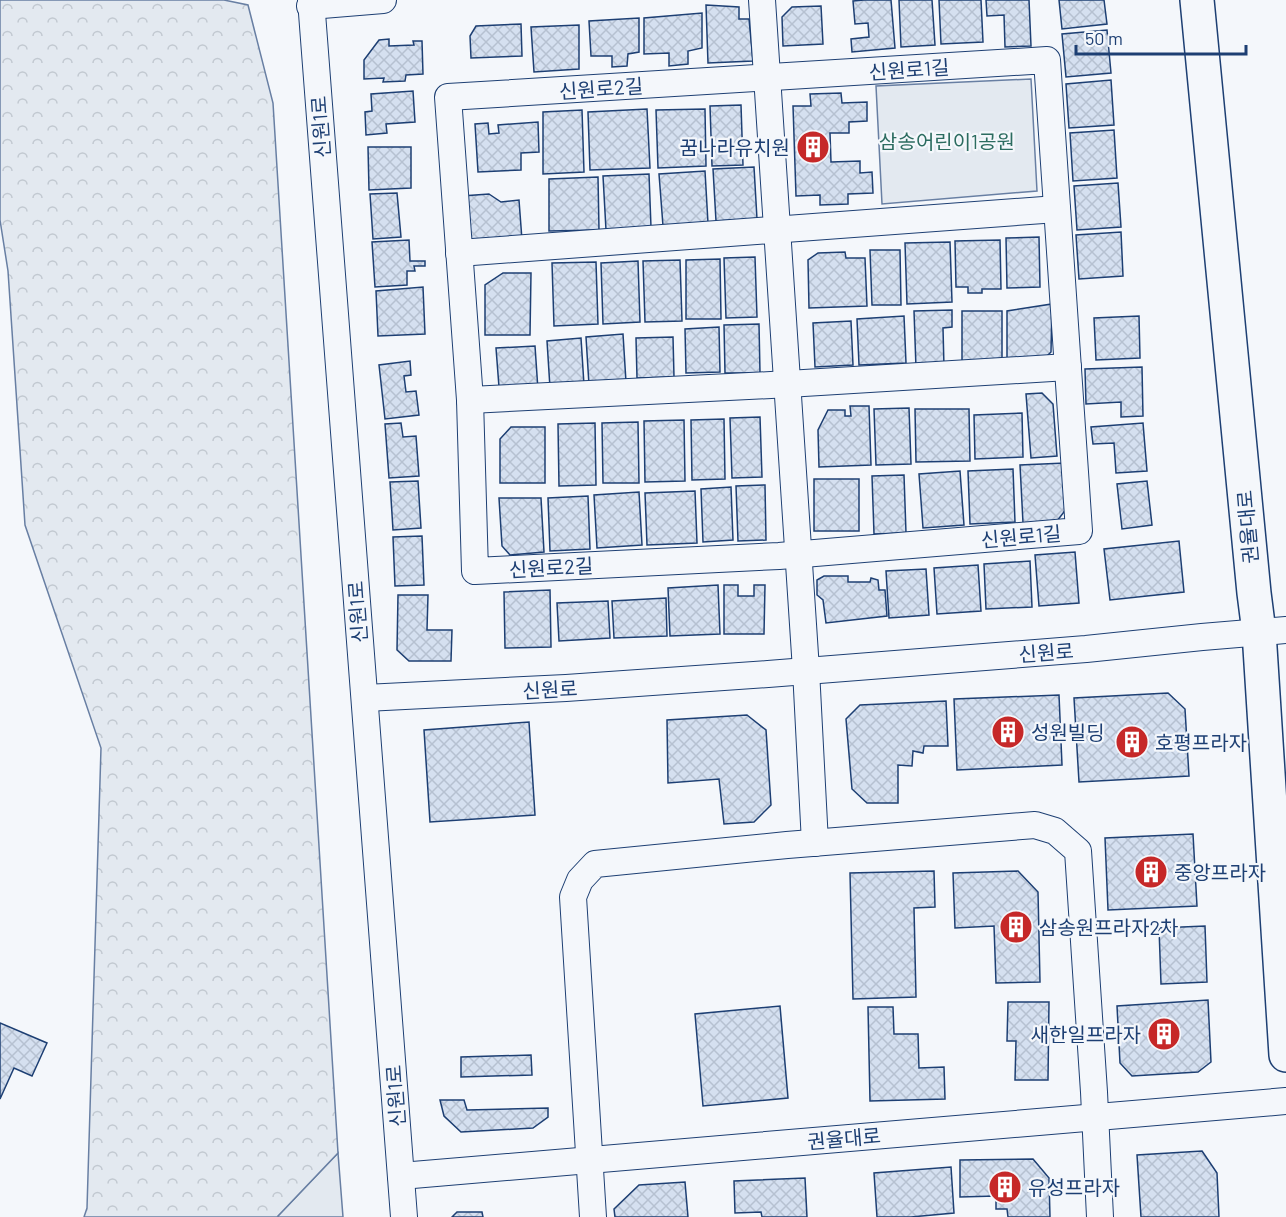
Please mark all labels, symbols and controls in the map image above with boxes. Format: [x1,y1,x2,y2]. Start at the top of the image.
scale bar [1076,18,1246,56]
text: 50 m [1085,27,1123,49]
street label: 신원로1길 [868,54,950,84]
street label: 신원로2길 [558,73,644,103]
street label: 신원1로 [306,95,334,159]
building icon: 꿈나라유치원 [795,129,831,165]
park label: 삼송어린이1공원 [879,129,1015,153]
place label: 꿈나라유치원 [680,135,790,159]
street label: 권율대로 [1232,489,1262,565]
street label: 신원로1길 [980,521,1062,551]
street label: 신원로2길 [508,553,594,581]
street label: 신원1로 [343,580,371,644]
street label: 신원로 [1018,638,1074,666]
street label: 신원로 [522,676,578,702]
building icon: 성원빌딩 [990,714,1026,750]
place label: 성원빌딩 [1031,720,1105,744]
building icon: 호평프라자 [1114,724,1150,760]
place label: 호평프라자 [1155,730,1247,754]
building icon: 중앙프라자 [1133,854,1169,890]
place label: 중앙프라자 [1174,860,1266,884]
building icon: 삼송원프라자2차 [998,909,1034,945]
place label: 삼송원프라자2차 [1039,915,1179,939]
building icon: 새한일프라자 [1146,1016,1182,1052]
place label: 새한일프라자 [1031,1022,1141,1046]
street label: 신원1로 [381,1064,409,1128]
street label: 권율대로 [806,1123,882,1153]
building icon: 유성프라자 [987,1169,1023,1205]
place label: 유성프라자 [1028,1175,1120,1199]

